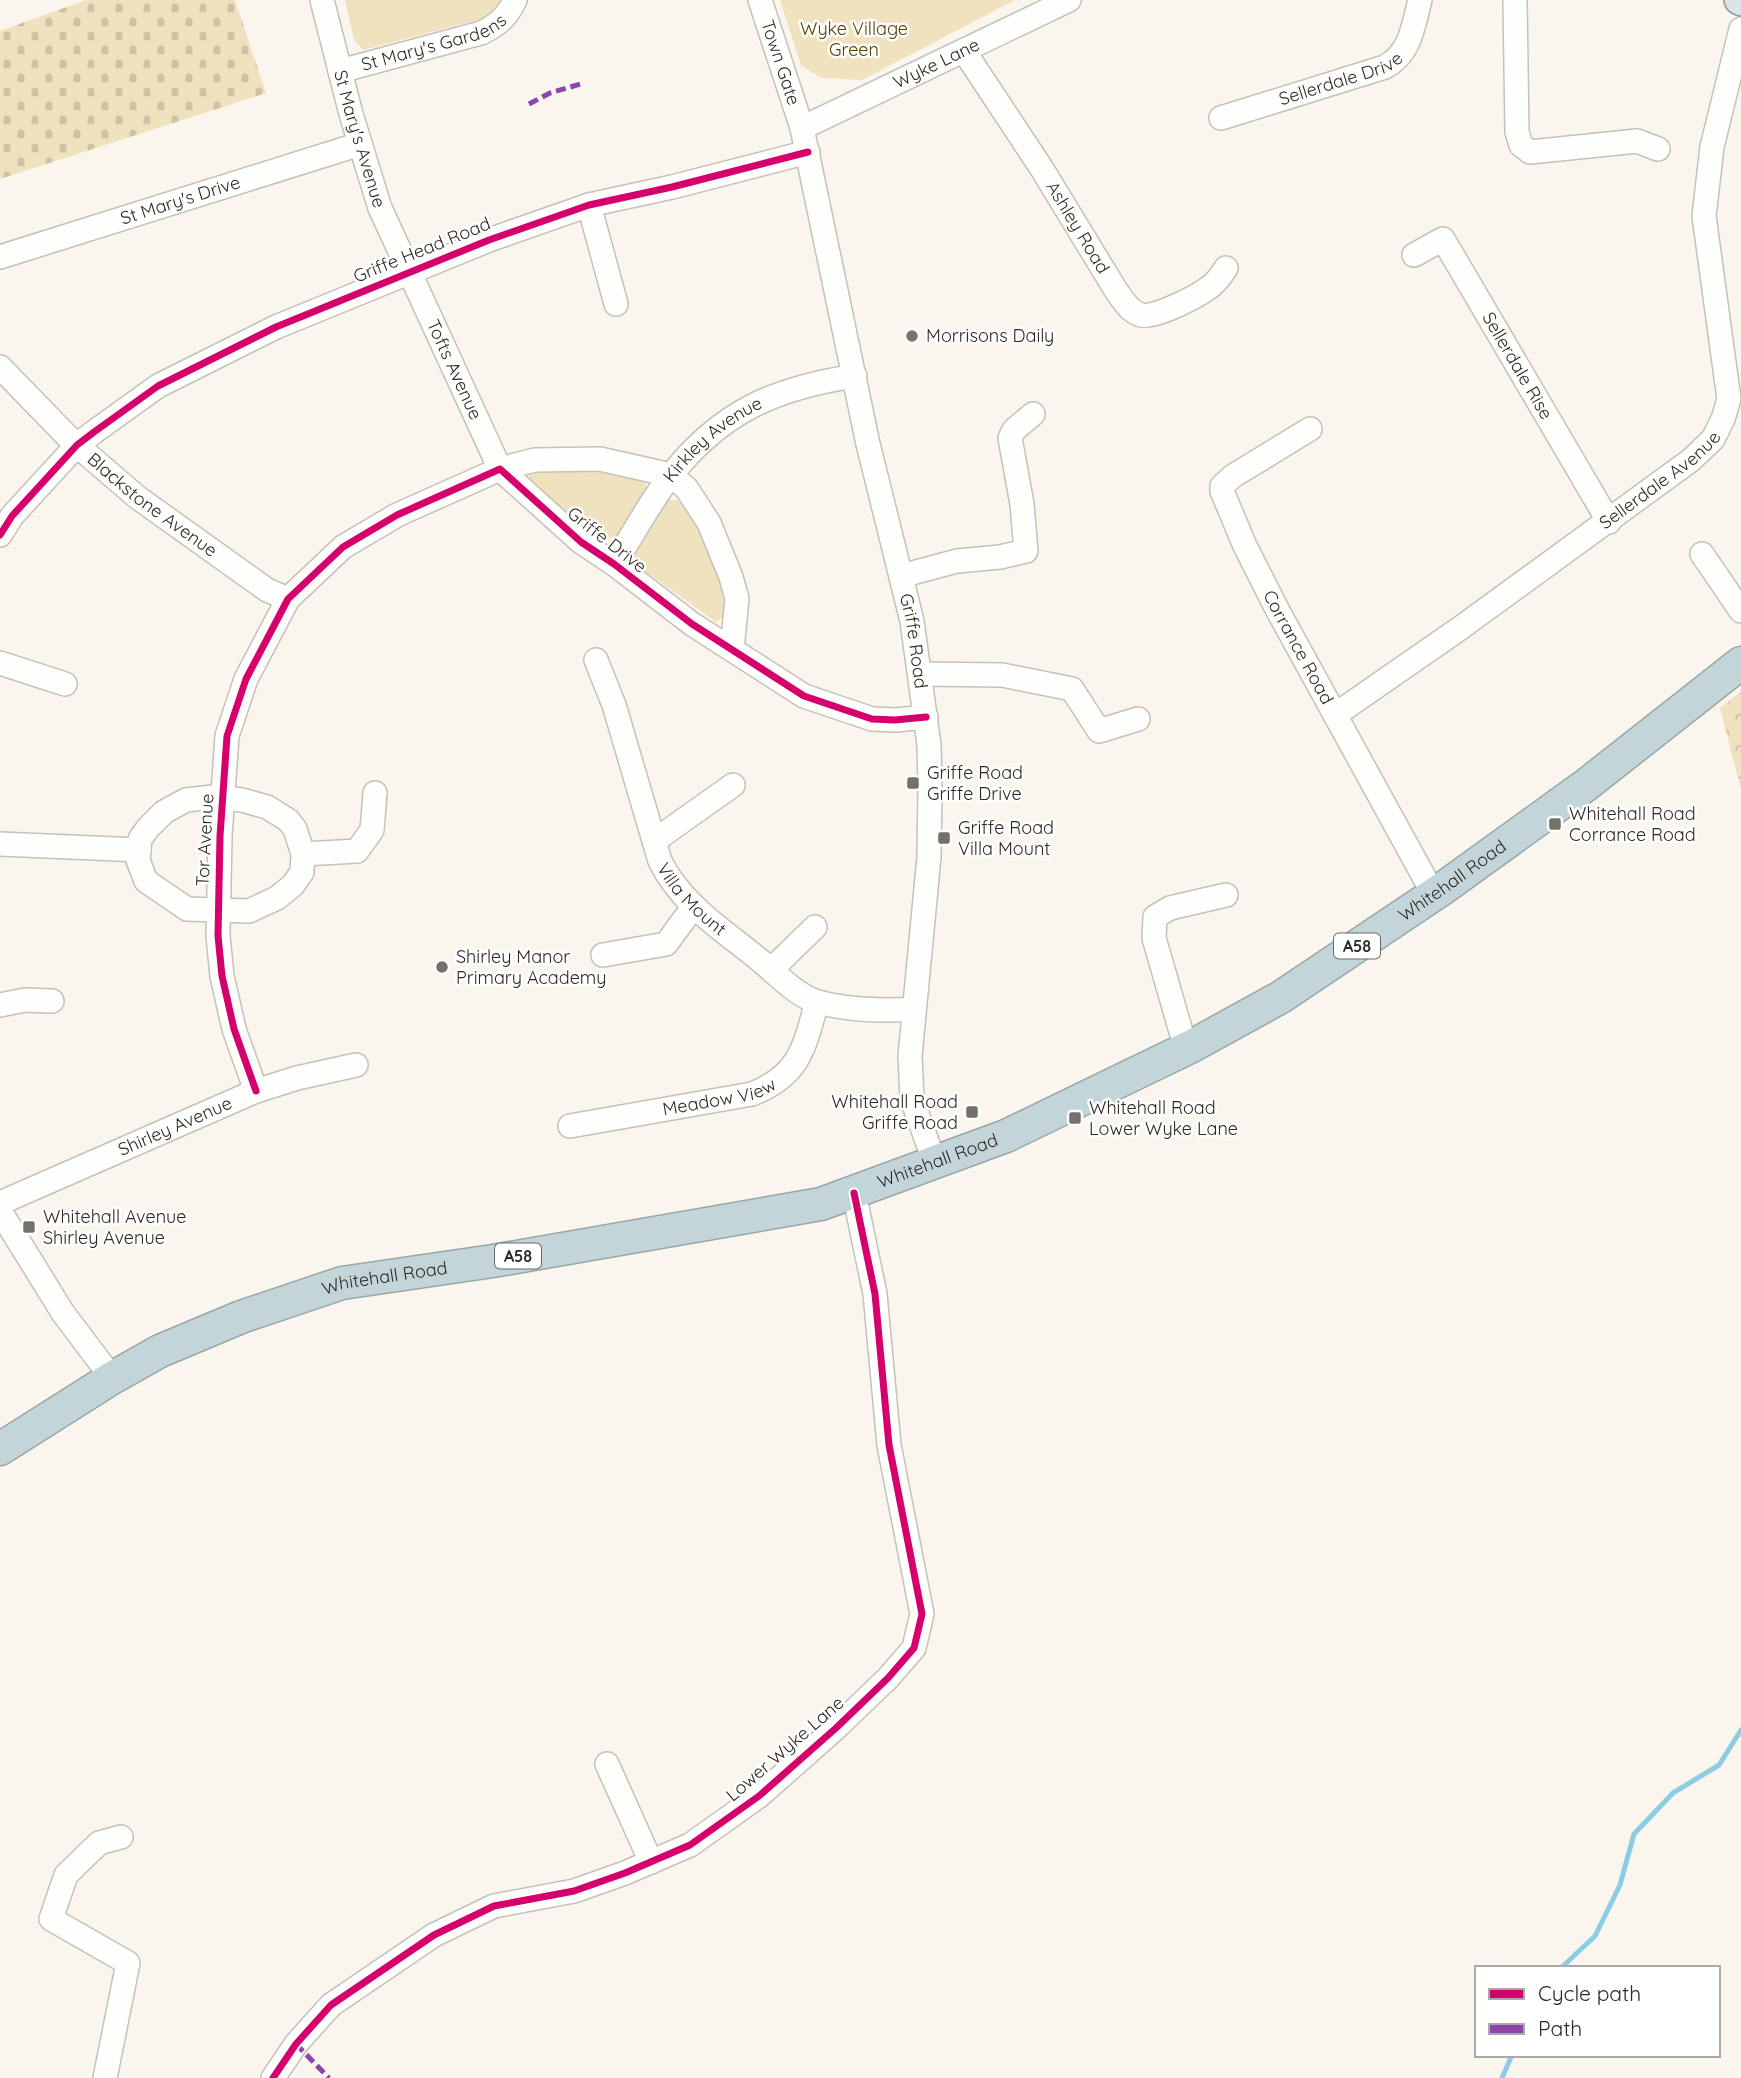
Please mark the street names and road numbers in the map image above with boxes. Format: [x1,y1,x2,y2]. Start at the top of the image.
street label: St Mary's Gardens [359,9,511,76]
street label: Town Gate [756,17,806,108]
street label: Wyke Lane [889,33,983,94]
street label: Sellerdale Drive [1276,47,1408,110]
street label: St Mary's Avenue [329,68,391,211]
street label: St Mary's Drive [117,170,243,230]
street label: Ashley Road [1041,177,1115,278]
street label: Griffe Head Road [350,212,494,288]
street label: Sellerdale Rise [1477,308,1558,423]
street label: Tofts Avenue [422,316,488,423]
street label: Kirkley Avenue [658,391,766,487]
street label: Sellerdale Avenue [1594,428,1726,534]
street label: Blackstone Avenue [83,447,222,562]
street label: Griffe Drive [563,501,652,578]
street label: Corrance Road [1258,586,1339,708]
street label: Griffe Road [895,591,933,690]
street label: Tor Avenue [191,793,218,887]
street label: Whitehall Road [1394,834,1511,926]
street label: Villa Mount [652,858,731,940]
road number: A58 [1334,934,1380,958]
street label: Meadow View [661,1072,780,1121]
street label: Shirley Avenue [114,1091,235,1161]
street label: Whitehall Road [874,1128,1001,1193]
road number: A58 [495,1244,541,1268]
street label: Whitehall Road [319,1256,449,1300]
street label: Lower Wyke Lane [721,1691,848,1806]

